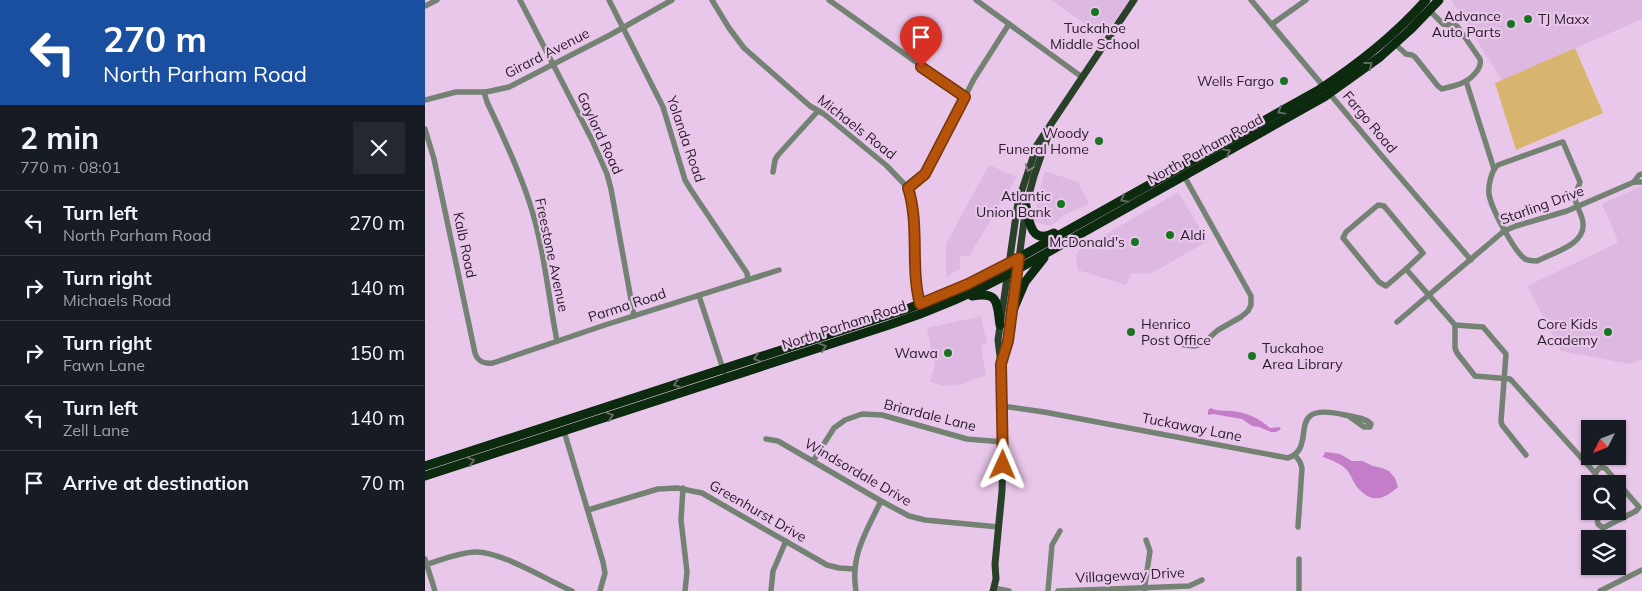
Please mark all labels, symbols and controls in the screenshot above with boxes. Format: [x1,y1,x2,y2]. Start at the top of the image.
marker: Tuckahoe Middle School [1089,6,1101,18]
place label: Advance Auto Parts [1432,7,1501,41]
place label: TJ Maxx [1538,10,1590,28]
marker: TJ Maxx [1522,13,1534,25]
pin [900,16,942,67]
text: 270 m [103,17,207,61]
marker: Advance Auto Parts [1505,18,1517,30]
place label: Tuckahoe Middle School [1050,19,1140,53]
icon: left [20,20,85,85]
icon: arrive [907,23,935,51]
street label: Girard Avenue [502,24,592,82]
text: North Parham Road [103,60,307,88]
one-way arrow [1363,63,1372,71]
place label: Wells Fargo [1197,72,1274,90]
marker: Wells Fargo [1278,75,1290,87]
street label: Fargo Road [1339,87,1401,157]
street label: Gaylord Road [573,89,627,177]
street label: Michaels Road [814,91,900,163]
street label: Yolanda Road [662,93,709,185]
one-way arrow [1278,105,1287,115]
street label: North Parham Road [1144,110,1266,188]
text: 2 min [20,119,99,157]
button: close [353,122,405,174]
place label: Woody Funeral Home [998,124,1090,158]
marker: Woody Funeral Home [1093,135,1105,147]
one-way arrow [1221,149,1230,159]
text: 770 m · 08:01 [20,157,121,177]
one-way arrow [1025,163,1035,172]
street label: Starling Drive [1498,182,1586,228]
place label: Atlantic Union Bank [976,187,1052,221]
one-way arrow [1120,193,1129,203]
street label: Freestone Avenue [531,196,573,314]
marker: Atlantic Union Bank [1055,198,1067,210]
text: Turn left [63,201,138,225]
icon: left [20,209,48,237]
street label: Kalb Road [449,210,481,280]
text: 270 m [349,211,405,235]
text: North Parham Road [63,225,211,245]
place label: Aldi [1180,226,1205,244]
marker: Aldi [1164,229,1176,241]
place label: McDonald's [1049,233,1125,251]
marker: McDonald's [1129,236,1141,248]
text: Turn right [63,266,152,290]
icon: right [20,274,48,302]
text: 140 m [349,276,405,300]
street label: Parma Road [586,284,668,326]
text: Michaels Road [63,290,171,310]
street label: North Parham Road [779,296,909,354]
place label: Henrico Post Office [1141,315,1211,349]
place label: Core Kids Academy [1537,315,1599,349]
marker: Henrico Post Office [1125,326,1137,338]
marker: Core Kids Academy [1602,326,1614,338]
text: Turn right [63,331,152,355]
icon: right [20,339,48,367]
place label: Tuckahoe Area Library [1262,339,1343,373]
text: 150 m [349,341,405,365]
one-way arrow [818,343,826,353]
place label: Wawa [894,344,938,362]
marker: Wawa [942,347,954,359]
marker: Tuckahoe Area Library [1246,350,1258,362]
one-way arrow [754,352,762,362]
text: Fawn Lane [63,355,145,375]
one-way arrow [673,378,681,388]
street label: Briardale Lane [882,395,978,435]
text: Turn left [63,396,138,420]
icon: left [20,404,48,432]
text: 140 m [349,406,405,430]
street label: Tuckaway Lane [1141,409,1243,445]
one-way arrow [605,412,614,422]
text: Zell Lane [63,420,129,440]
north arrow [1581,420,1626,465]
map controls [1581,420,1626,575]
street label: Windsordale Drive [801,434,915,510]
position arrow [976,438,1028,490]
one-way arrow [467,457,475,467]
icon: arrive [20,469,48,497]
text: Arrive at destination [63,471,249,495]
text: 70 m [361,471,405,495]
button: search [1581,475,1626,520]
street label: Greenhurst Drive [706,476,810,546]
button: layers [1581,530,1626,575]
street label: Villageway Drive [1075,563,1185,587]

